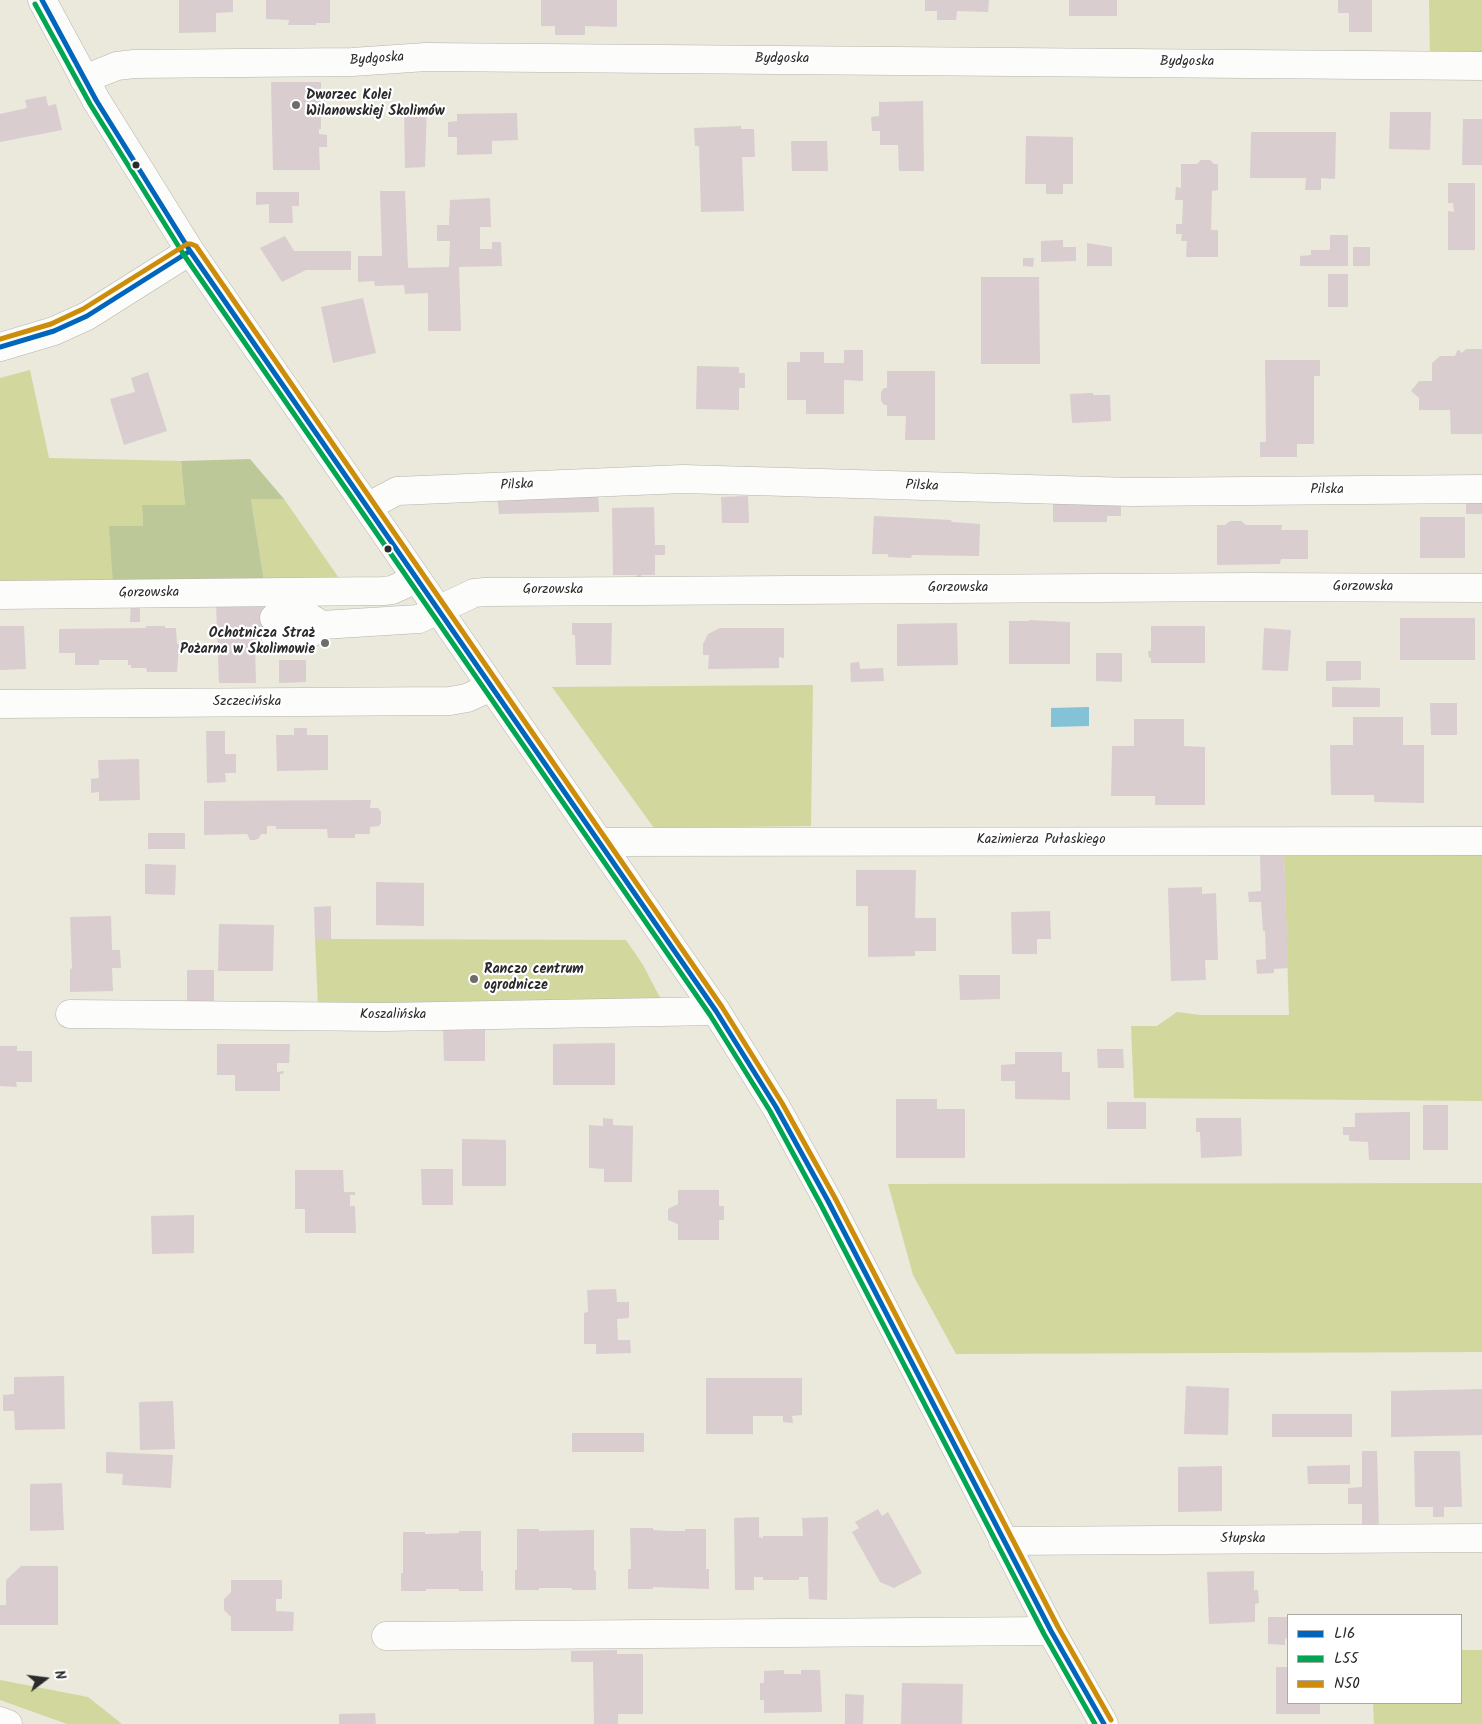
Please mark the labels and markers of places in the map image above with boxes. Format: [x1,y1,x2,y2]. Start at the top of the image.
place label: Dworzec Kolei Wilanowskiej Skolimów [306,89,445,121]
marker: Dworzec Kolei Wilanowskiej Skolimów [290,99,302,111]
unlabelled marker [131,160,141,170]
unlabelled marker [383,544,393,554]
place label: Ochotnicza Straż Pożarna w Skolimowie [180,627,315,660]
marker: Ochotnicza Straż Pożarna w Skolimowie [319,637,331,649]
place label: Ranczo centrum ogrodnicze [484,963,584,996]
marker: Ranczo centrum ogrodnicze [468,973,480,985]

